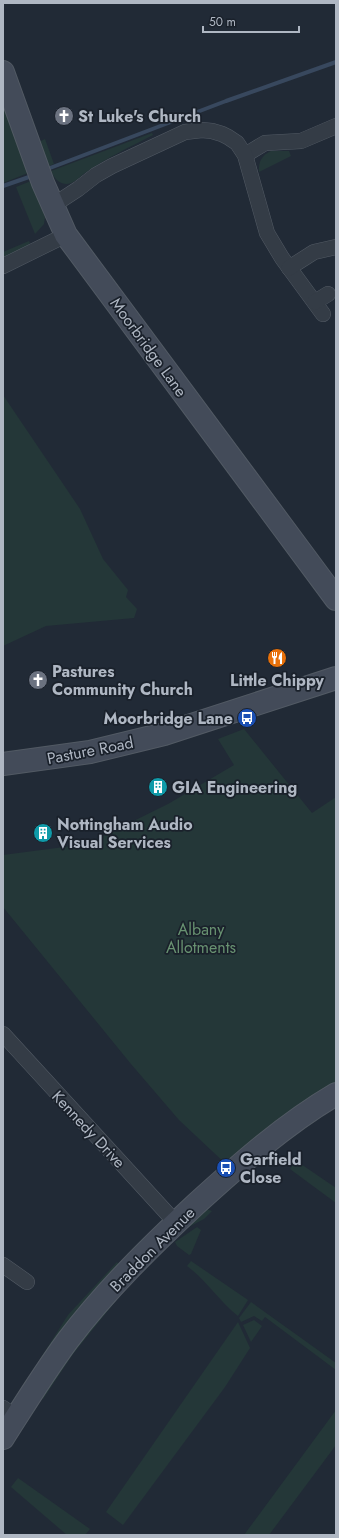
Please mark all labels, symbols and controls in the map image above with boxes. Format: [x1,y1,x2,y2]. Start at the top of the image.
scale bar [203,8,299,34]
text: 50 m [209,13,236,31]
church icon: St Luke's Church [53,105,75,127]
place label: St Luke's Church [78,105,201,128]
street label: Moorbridge Lane [105,293,192,402]
restaurant icon: Little Chippy [266,647,288,669]
place label: Pastures Community Church [52,660,193,701]
church icon: Pastures Community Church [27,669,49,691]
place label: Little Chippy [230,669,325,692]
place label: Moorbridge Lane [103,707,233,730]
bus stop icon: Moorbridge Lane [236,707,258,729]
street label: Pasture Road [45,731,135,770]
building icon: GIA Engineering [147,776,169,798]
place label: GIA Engineering [172,776,297,799]
place label: Nottingham Audio Visual Services [56,813,193,854]
building icon: Nottingham Audio Visual Services [32,822,54,844]
park label: Albany Allotments [166,918,236,959]
street label: Kennedy Drive [47,1086,131,1173]
place label: Garfield Close [240,1148,302,1189]
bus stop icon: Garfield Close [215,1157,237,1179]
street label: Braddon Avenue [105,1202,200,1297]

